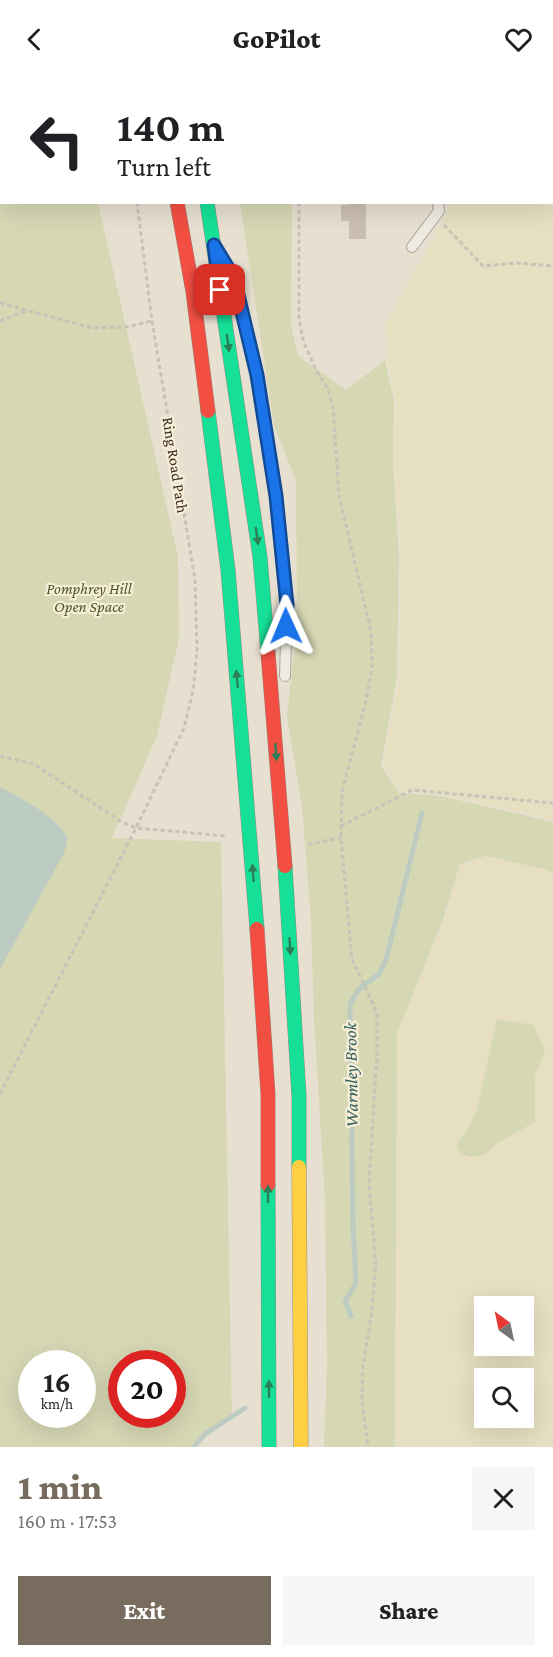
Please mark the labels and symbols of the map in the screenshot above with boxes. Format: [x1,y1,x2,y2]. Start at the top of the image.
pin [194,264,245,315]
one-way arrow [224,334,233,353]
street label: Ring Road Path [159,416,192,515]
one-way arrow [252,527,261,546]
park label: Pomphrey Hill Open Space [46,580,133,616]
position arrow [254,594,318,658]
one-way arrow [232,669,242,688]
one-way arrow [271,742,281,761]
one-way arrow [249,863,258,882]
one-way arrow [286,936,295,955]
water label: Warmley Brook [340,1021,362,1128]
one-way arrow [263,1184,273,1203]
north arrow [474,1296,534,1356]
speed limit sign: 20 [108,1350,186,1428]
one-way arrow [264,1379,274,1398]

